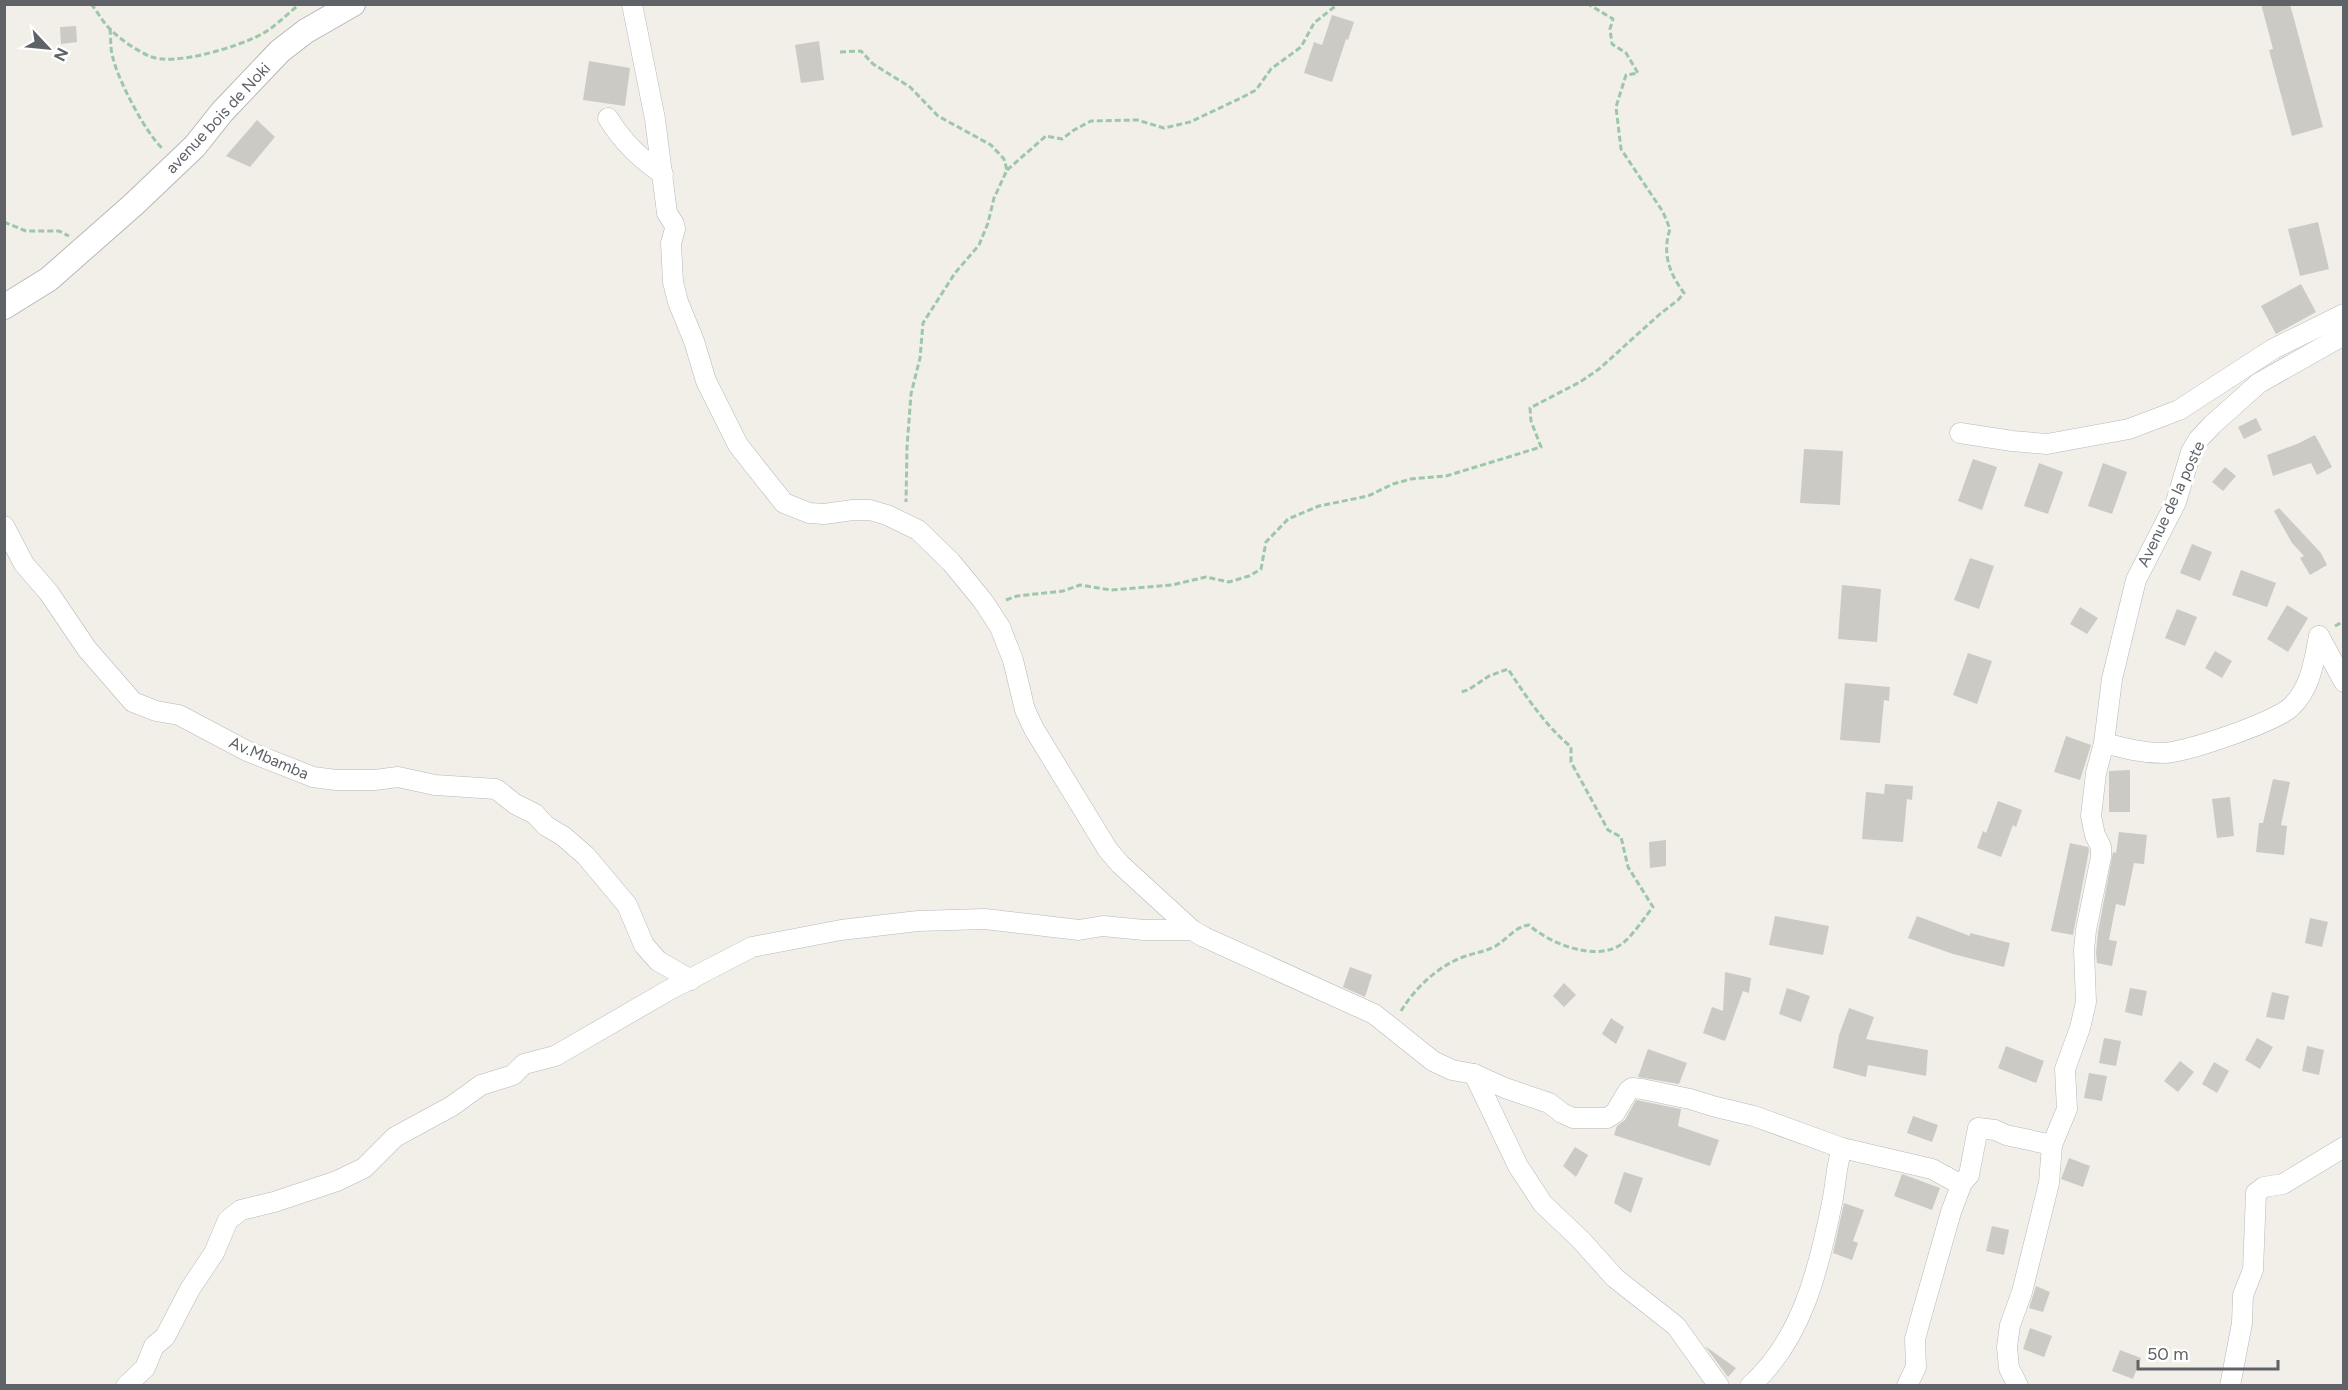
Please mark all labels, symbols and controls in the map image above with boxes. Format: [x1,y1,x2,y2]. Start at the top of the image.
north arrow [18,18,78,78]
text: N [50,45,72,64]
street label: avenue bois de Noki [162,59,274,177]
street label: Avenue de la poste [2134,438,2209,570]
street label: Av.Mbamba [226,733,312,783]
scale bar [2138,1333,2278,1371]
text: 50 m [2147,1343,2189,1365]

